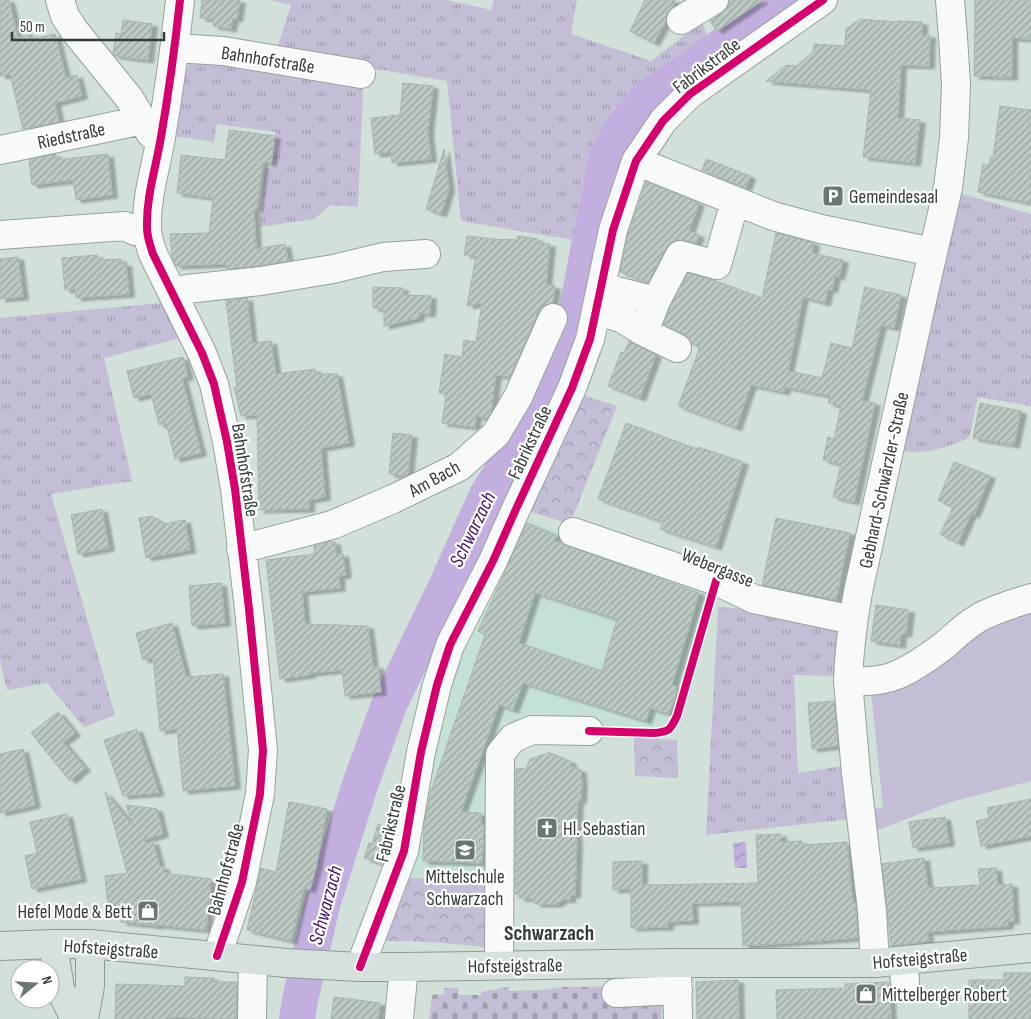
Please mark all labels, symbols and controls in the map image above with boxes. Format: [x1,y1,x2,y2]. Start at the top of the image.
scale bar [12,10,165,42]
text: 50 m [20,18,45,37]
street label: Fabrikstraße [669,33,745,99]
street label: Bahnhofstraße [219,42,316,79]
street label: Riedstraße [35,118,107,155]
parking icon: Gemeindesaal [821,184,845,208]
place label: Gemeindesaal [849,186,938,209]
street label: Gebhard-Schwärzler-Straße [855,390,914,571]
street label: Fabrikstraße [503,402,557,483]
street label: Bahnhofstraße [226,422,263,519]
street label: Am Bach [404,456,464,503]
water label: Schwarzach [444,488,501,571]
street label: Webergasse [678,544,757,593]
street label: Fabrikstraße [371,782,412,864]
church icon: Hl. Sebastian [535,816,559,840]
place label: Hl. Sebastian [563,818,645,841]
street label: Bahnhofstraße [203,821,250,918]
school or university icon: Mittelschule Schwarzach [453,838,477,862]
water label: Schwarzach [304,863,348,947]
place label: Mittelschule Schwarzach [425,866,505,911]
shop icon: Hefel Mode & Bett [136,899,160,923]
place label: Hefel Mode & Bett [17,901,132,924]
district label: Schwarzach [504,921,594,946]
street label: Hofsteigstraße [63,935,159,964]
street label: Hofsteigstraße [872,944,968,975]
street label: Hofsteigstraße [467,954,563,979]
north arrow [10,959,60,1009]
text: N [38,974,56,986]
shop icon: Mittelberger Robert [854,982,878,1006]
place label: Mittelberger Robert [882,984,1007,1007]

